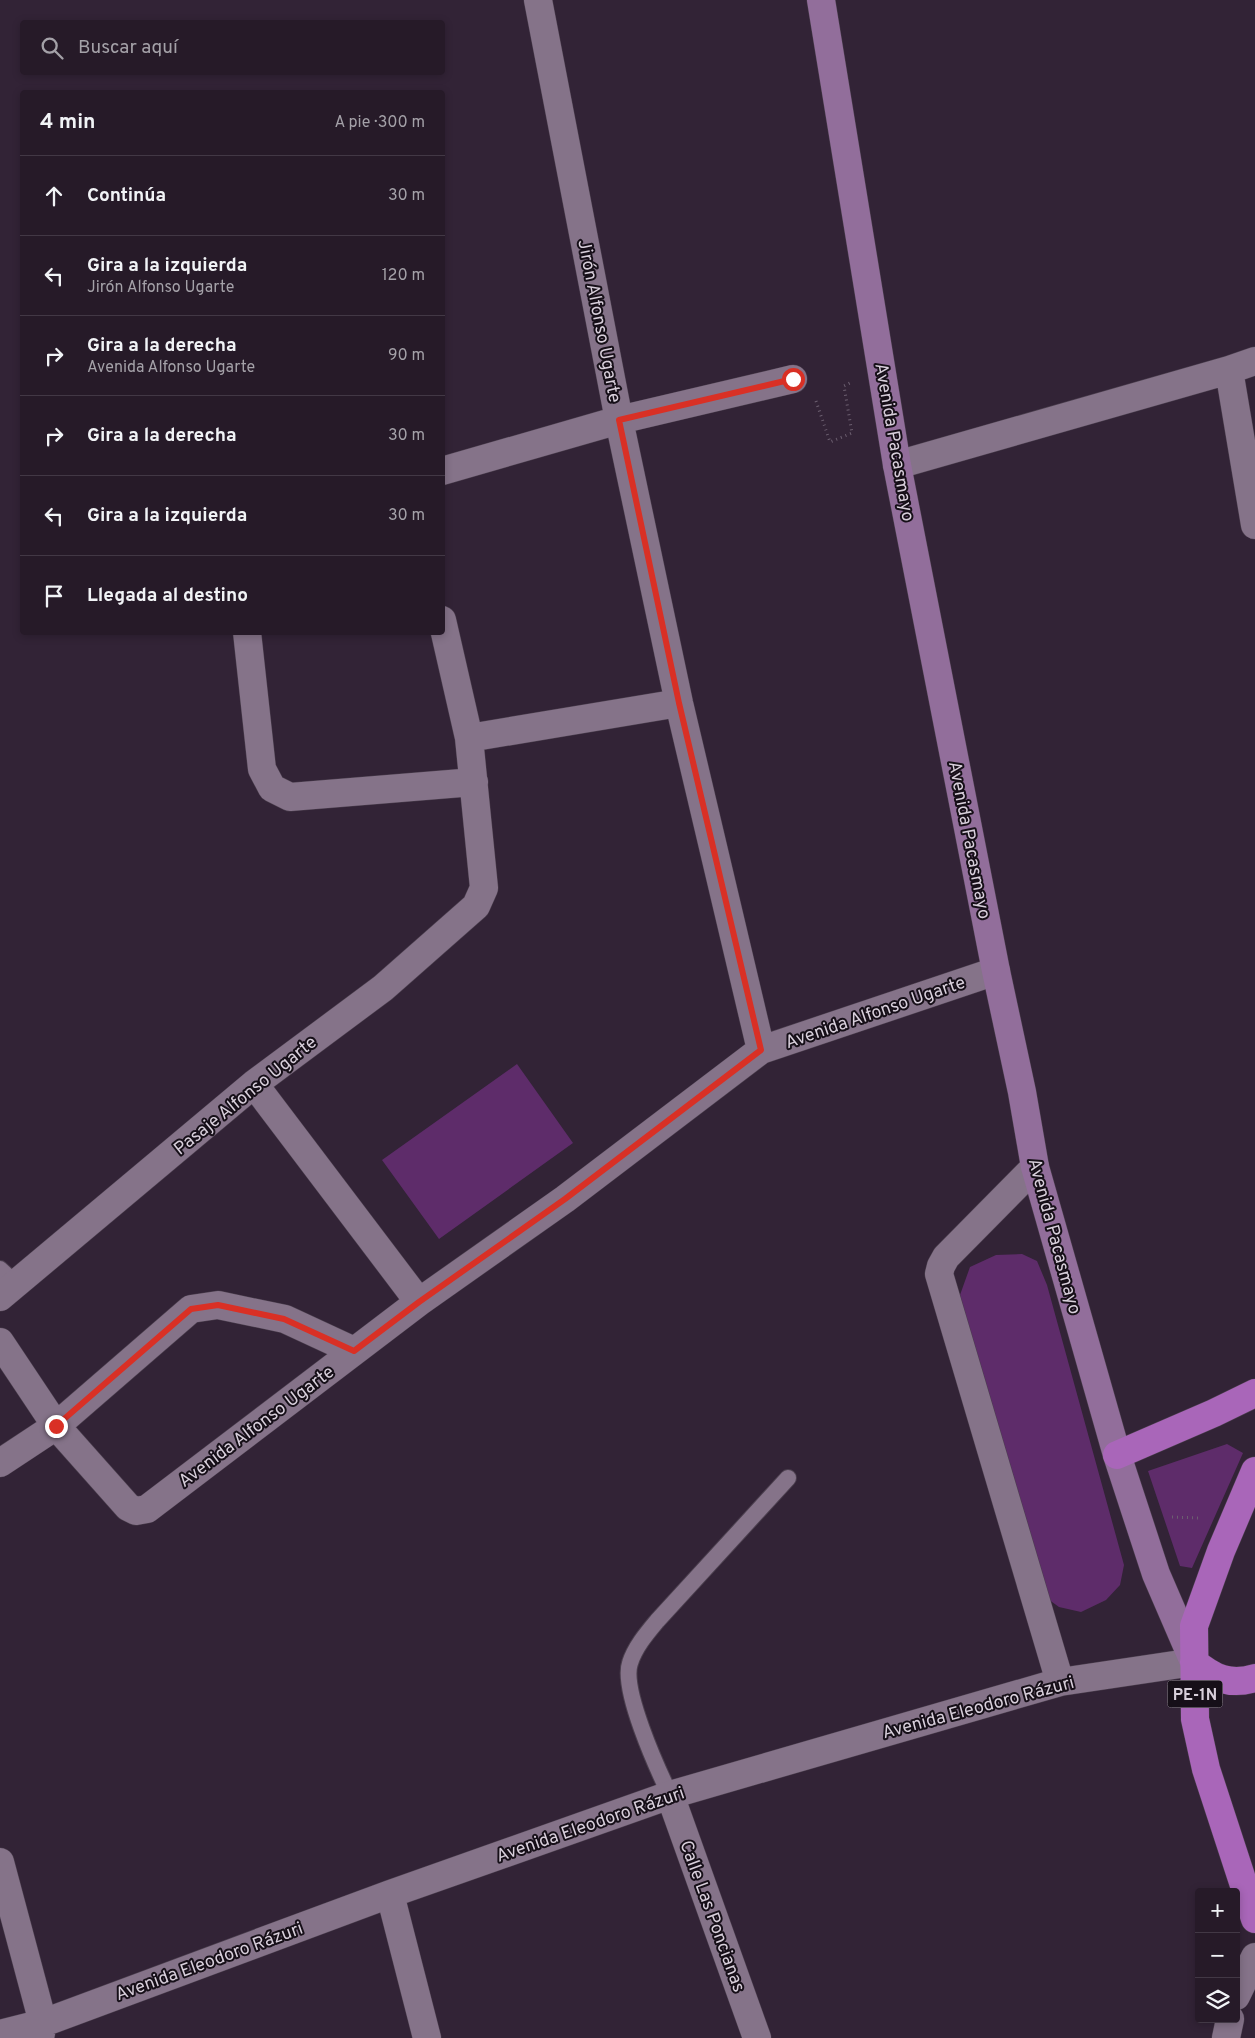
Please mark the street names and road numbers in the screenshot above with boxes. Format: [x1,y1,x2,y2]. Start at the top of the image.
street label: Jirón Alfonso Ugarte [571,238,626,405]
street label: Avenida Pacasmayo [868,361,919,523]
street label: Avenida Pacasmayo [942,759,995,921]
street label: Avenida Alfonso Ugarte [782,972,969,1055]
street label: Pasaje Alfonso Ugarte [170,1031,322,1161]
street label: Avenida Pacasmayo [1022,1156,1085,1317]
street label: Avenida Alfonso Ugarte [174,1361,339,1493]
street label: Avenida Eleodoro Rázuri [880,1672,1077,1745]
road number: PE-1N [1168,1680,1222,1708]
street label: Avenida Eleodoro Rázuri [493,1782,688,1868]
street label: Calle Las Poncianas [673,1837,750,1996]
street label: Avenida Eleodoro Rázuri [113,1918,306,2007]

